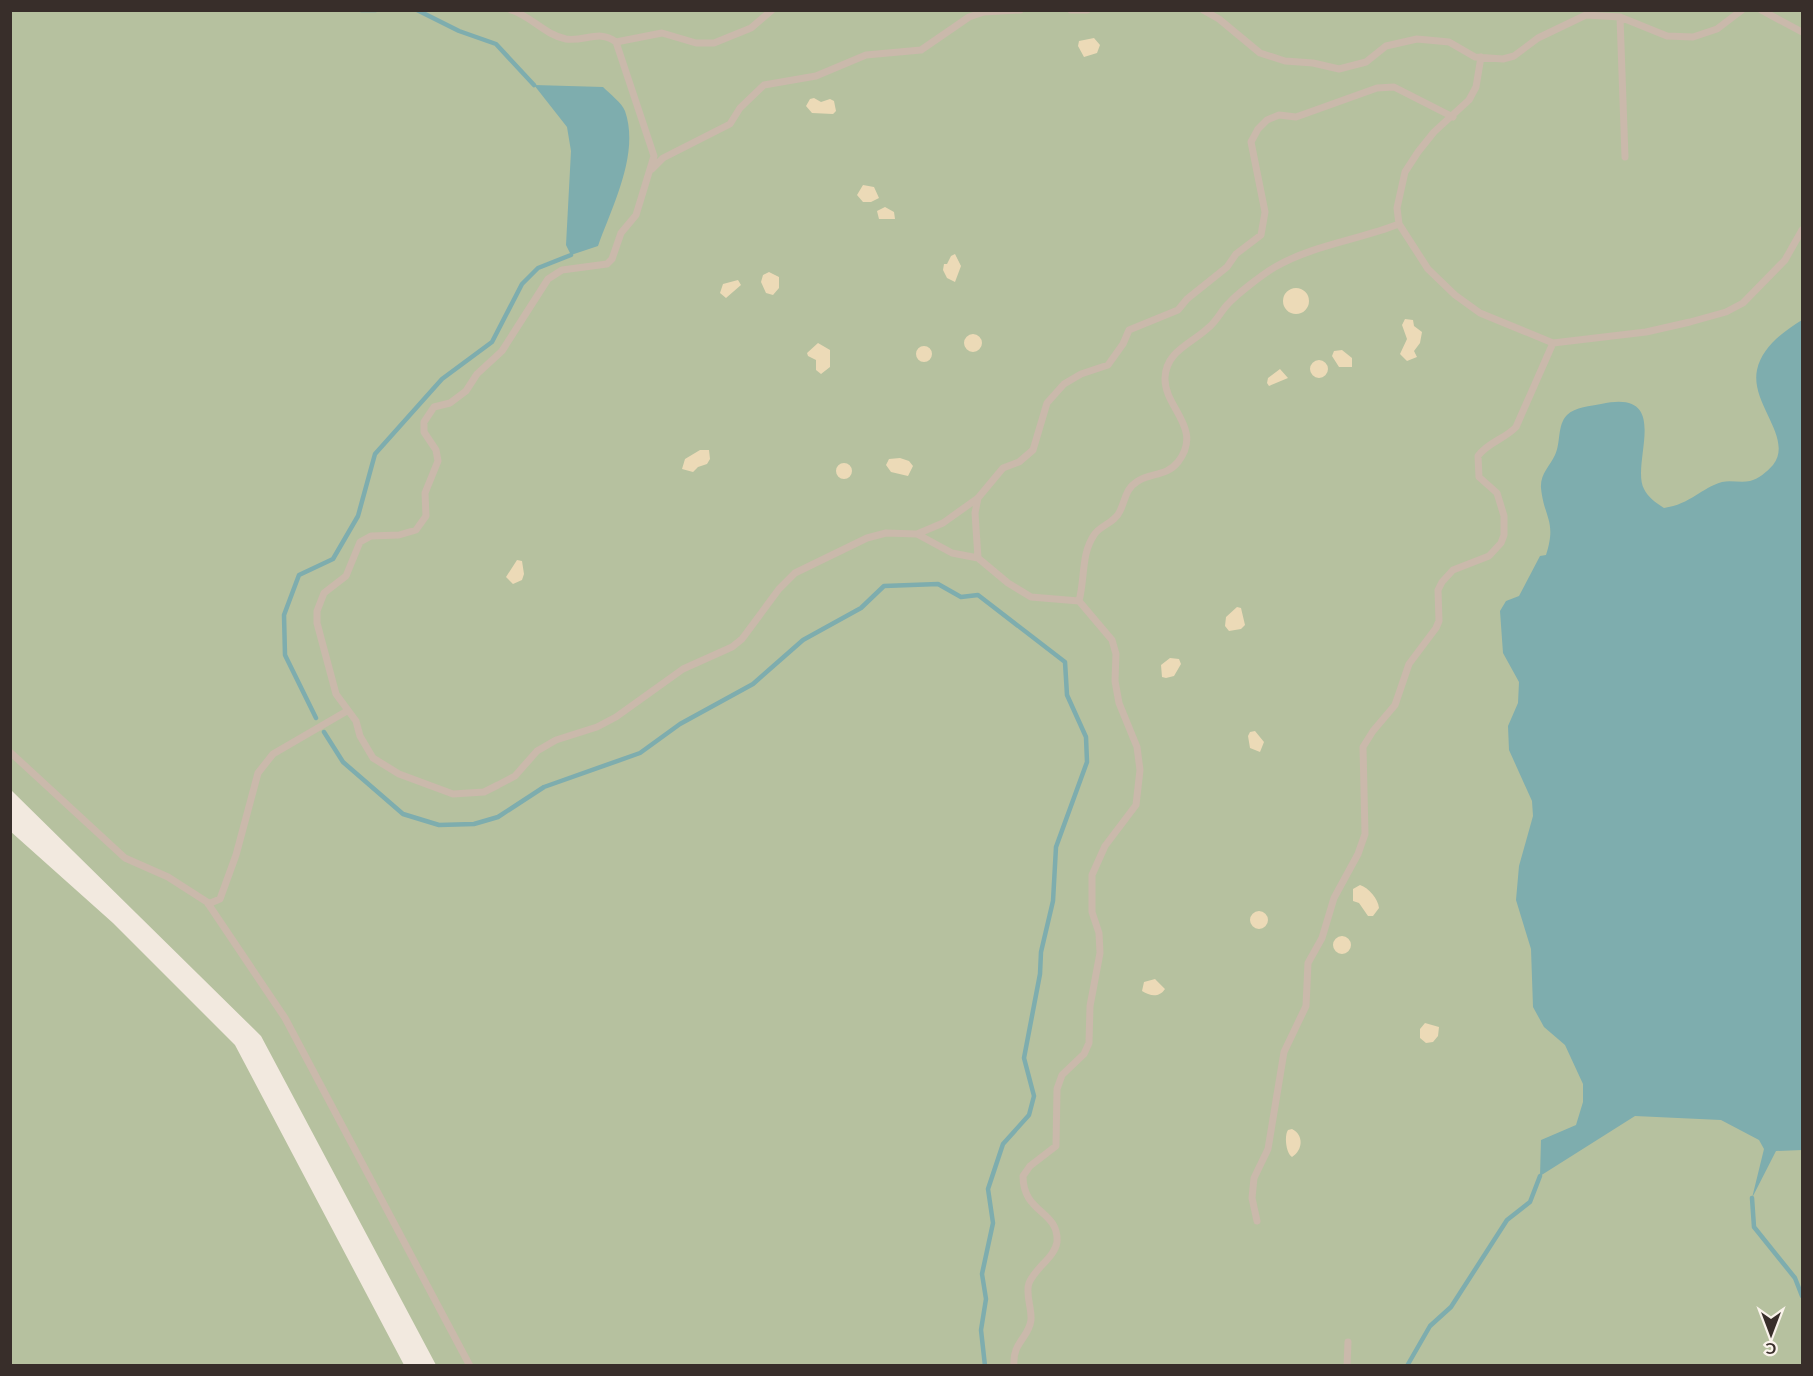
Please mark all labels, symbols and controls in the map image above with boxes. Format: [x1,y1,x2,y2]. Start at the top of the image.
north arrow [1741,1304,1801,1364]
text: С [1765,1340,1776,1359]

